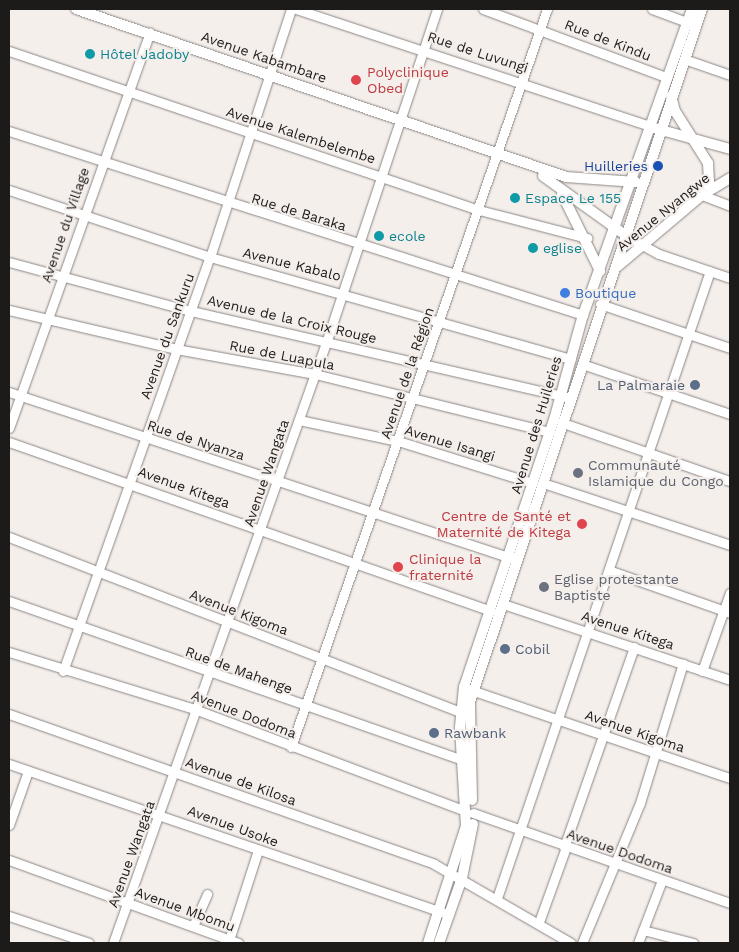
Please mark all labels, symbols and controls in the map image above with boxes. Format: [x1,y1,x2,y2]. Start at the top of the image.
street label: Rue de Kindu [562,16,654,64]
street label: Avenue Kabambare [199,28,329,86]
street label: Rue de Luvungi [426,28,530,76]
place label: Hôtel Jadoby [100,46,190,62]
marker: Hôtel Jadoby [84,48,96,60]
place label: Polyclinique Obed [367,64,449,96]
marker: Polyclinique Obed [349,73,363,87]
street label: Avenue Kalembelembe [224,103,378,167]
place label: Huilleries [584,158,648,174]
marker: Huilleries [652,160,664,172]
street label: Avenue du Village [37,165,93,285]
street label: Avenue Nyangwe [613,169,713,255]
street label: Rue de Baraka [249,190,349,234]
place label: Espace Le 155 [525,190,621,206]
marker: Espace Le 155 [509,192,521,204]
place label: ecole [389,228,426,244]
marker: ecole [373,230,385,242]
place label: eglise [543,240,582,256]
marker: eglise [527,242,539,254]
street label: Avenue Kabalo [241,244,343,284]
street label: Avenue du Sankuru [136,271,198,401]
place label: Boutique [575,285,636,301]
marker: Boutique [559,287,571,299]
street label: Avenue de la Croix Rouge [205,291,379,347]
street label: Avenue de la Région [377,305,437,441]
street label: Rue de Luapula [228,337,336,373]
street label: Avenue des Huileries [507,354,565,496]
place label: La Palmaraie [597,377,685,393]
marker: La Palmaraie [689,379,701,391]
street label: Rue de Nyanza [145,416,247,464]
street label: Avenue Wangata [240,417,292,529]
street label: Avenue Isangi [403,421,497,465]
place label: Communauté Islamique du Congo [588,457,724,490]
street label: Avenue Kitega [136,463,232,511]
marker: Communauté Islamique du Congo [572,467,584,479]
place label: Centre de Santé et Maternité de Kitega [437,508,571,540]
marker: Centre de Santé et Maternité de Kitega [575,517,589,531]
place label: Clinique la fraternité [409,551,481,584]
marker: Clinique la fraternité [391,560,405,574]
place label: Eglise protestante Baptiste [554,571,679,604]
marker: Eglise protestante Baptiste [538,581,550,593]
street label: Avenue Kigoma [187,585,291,639]
street label: Avenue Kitega [580,607,676,653]
place label: Cobil [515,641,550,657]
street label: Rue de Mahenge [183,643,295,697]
marker: Cobil [499,643,511,655]
street label: Avenue Dodoma [189,686,299,742]
street label: Avenue Kigoma [583,706,687,756]
place label: Rawbank [444,725,506,741]
marker: Rawbank [428,727,440,739]
street label: Avenue de Kilosa [183,753,299,809]
street label: Avenue Wangata [104,798,158,910]
street label: Avenue Usoke [185,802,281,850]
street label: Avenue Dodoma [565,825,675,877]
street label: Avenue Mbomu [133,883,237,935]

